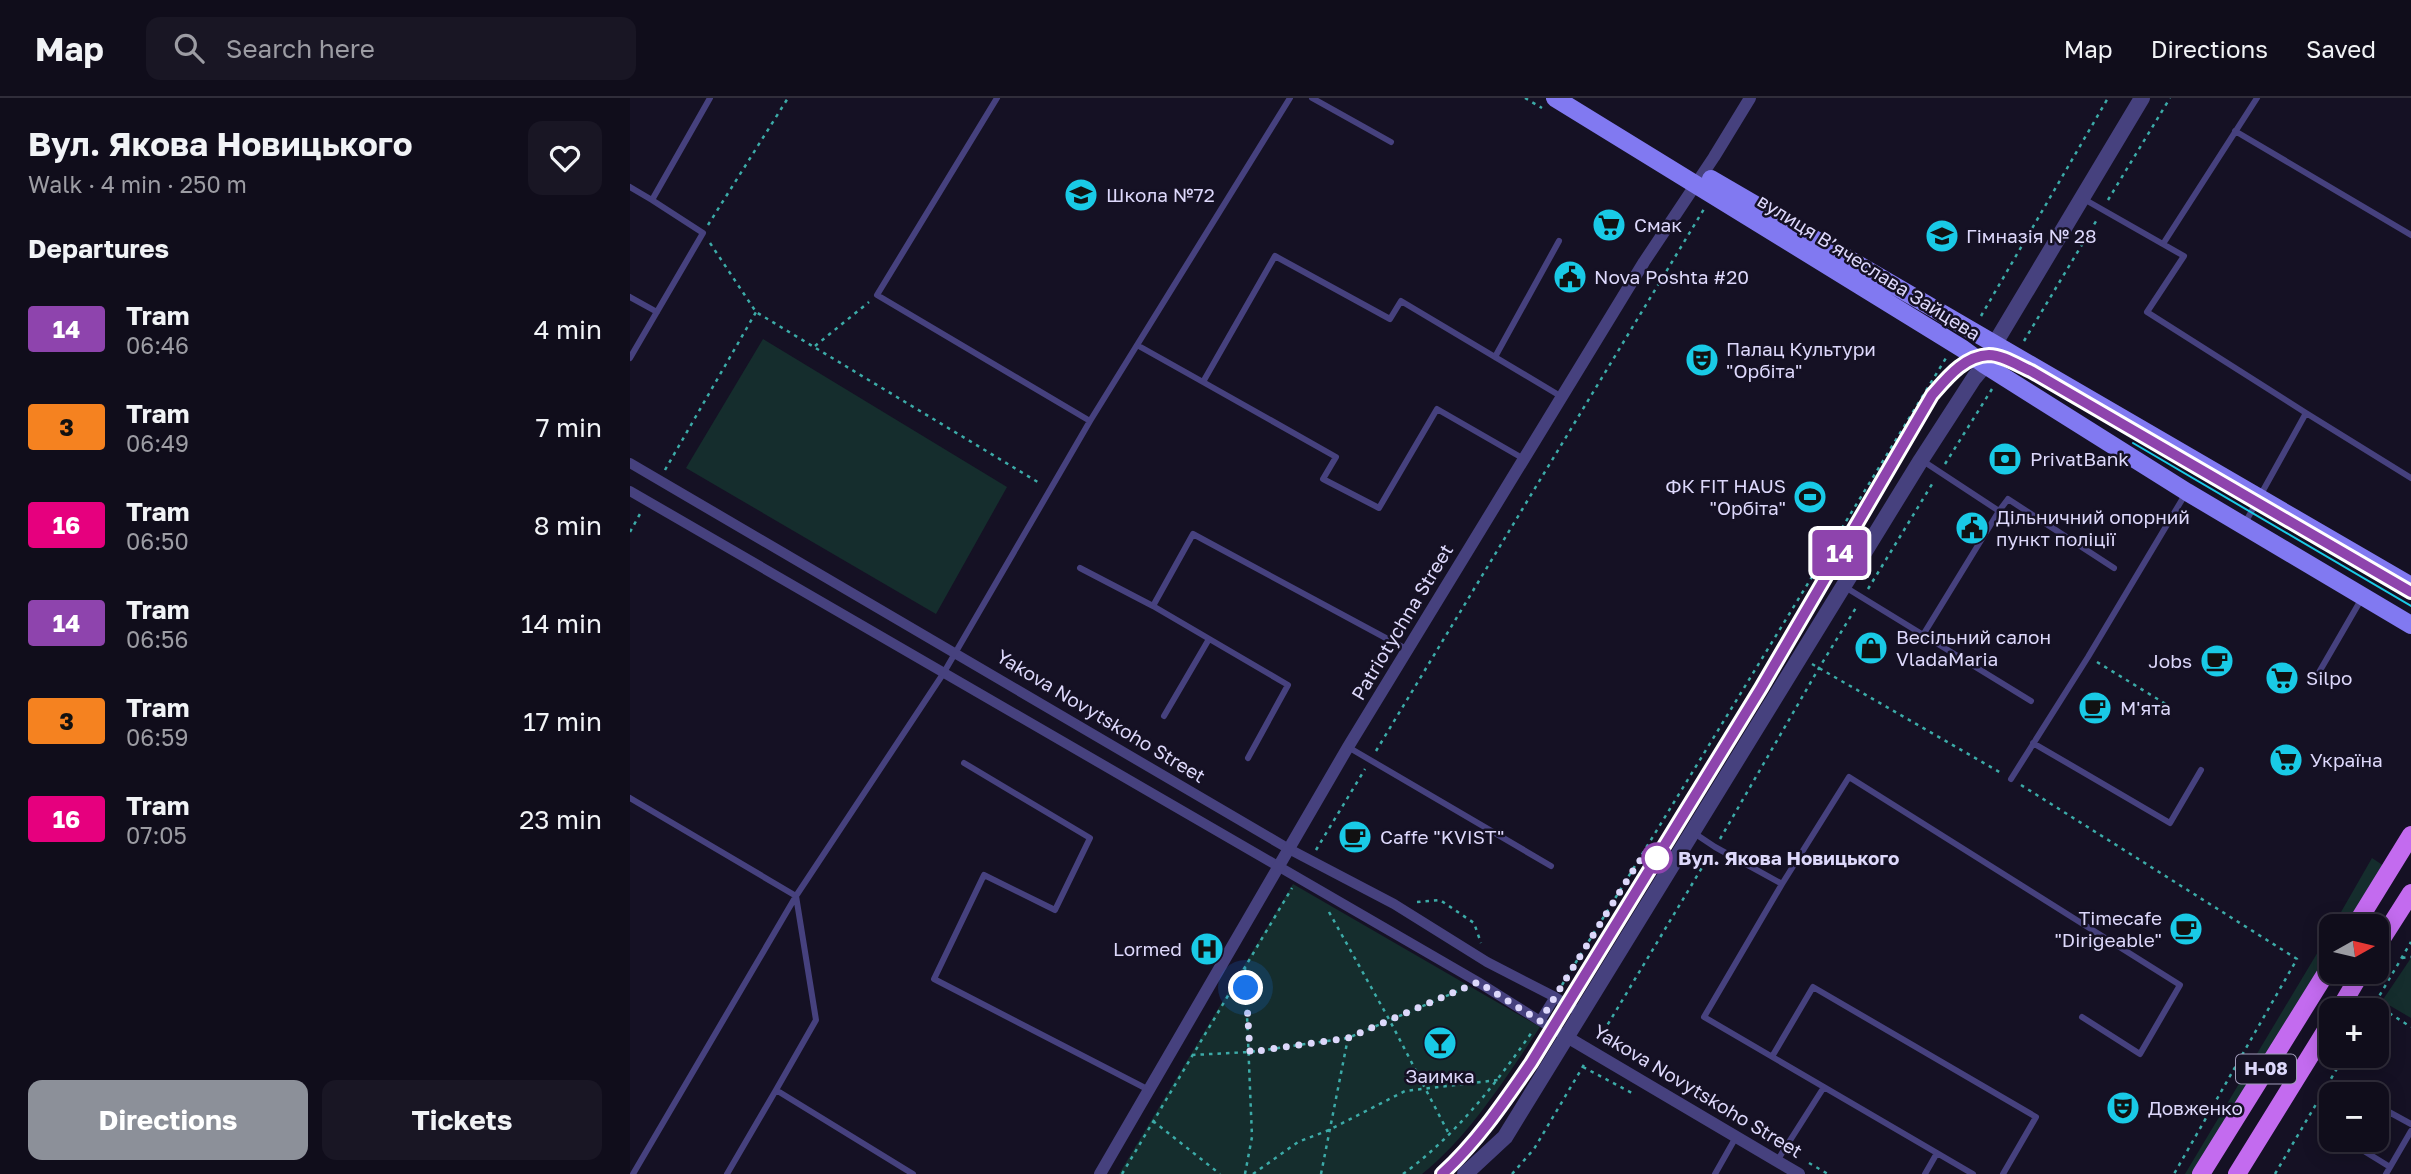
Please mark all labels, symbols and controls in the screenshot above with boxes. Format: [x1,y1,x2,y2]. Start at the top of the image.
search box [146,17,636,80]
text: Map [35,29,104,68]
icon: search [170,29,208,67]
text: Search here [226,33,375,64]
text: Map [2064,34,2113,63]
text: Directions [2151,34,2268,63]
text: Saved [2306,34,2376,63]
button: heart [528,121,602,195]
text: Вул. Якова Новицького [28,124,413,163]
text: Walk · 4 min · 250 m [28,170,247,198]
school or university icon: Школа №72 [1062,176,1100,214]
place label: Школа №72 [1106,183,1215,206]
street label: вулиця Вʼячеслава Зайцева [1754,188,1985,345]
supermarket icon: Смак [1590,206,1628,244]
place label: Смак [1634,213,1682,236]
school or university icon: Гімназія № 28 [1923,217,1961,255]
place label: Гімназія № 28 [1966,224,2097,247]
text: Departures [28,233,169,264]
public building icon: Nova Poshta #20 [1551,258,1589,296]
place label: Nova Poshta #20 [1594,265,1749,288]
text: Tram [126,300,189,331]
text: 14 [53,314,80,343]
text: 4 min [534,314,602,345]
text: 06:46 [126,331,189,359]
place label: Палац Культури "Орбіта" [1726,337,1876,382]
theatre icon: Палац Культури "Орбіта" [1683,341,1721,379]
text: Tram [126,398,189,429]
text: 3 [59,412,74,441]
text: 7 min [536,412,602,443]
text: 06:49 [126,429,189,457]
bank icon: PrivatBank [1986,440,2024,478]
place label: PrivatBank [2030,447,2129,470]
place label: ФК FIT HAUS "Орбіта" [1665,474,1786,519]
sports icon: ФК FIT HAUS "Орбіта" [1791,478,1829,516]
text: Tram [126,496,189,527]
place label: Дільничний опорний пункт поліції [1996,505,2190,550]
public building icon: Дільничний опорний пункт поліції [1953,509,1991,547]
text: 16 [53,510,80,539]
text: 8 min [534,510,602,541]
text: 06:50 [126,527,189,555]
line badge: 14 [1808,530,1872,576]
text: 14 [1826,538,1854,567]
street label: Patriotychna Street [1346,540,1457,704]
text: Tram [126,594,189,625]
text: 14 [53,608,80,637]
text: 14 min [521,608,602,639]
text: 06:56 [126,625,188,653]
place label: Весільний салон VladaMaria [1896,625,2051,670]
shop icon: Весільний салон VladaMaria [1852,629,1890,667]
cafe icon: Jobs [2198,642,2236,680]
street label: Yakova Novytskoho Street [993,644,1210,787]
place label: Jobs [2148,649,2192,672]
supermarket icon: Silpo [2263,659,2301,697]
place label: Silpo [2306,666,2352,689]
cafe icon: М'ята [2076,689,2114,727]
text: Tram [126,692,189,723]
place label: М'ята [2120,696,2171,719]
text: 3 [59,706,74,735]
text: 17 min [523,706,602,737]
text: 06:59 [126,723,188,751]
supermarket icon: Україна [2267,741,2305,779]
place label: Україна [2310,748,2383,771]
text: Tram [126,790,189,821]
text: 16 [53,804,80,833]
text: 23 min [519,804,602,835]
cafe icon: Caffe "KVIST" [1336,818,1374,856]
text: 07:05 [126,821,187,849]
place label: Caffe "KVIST" [1380,825,1504,848]
marker: Вул. Якова Новицького [1642,843,1672,873]
place label: Вул. Якова Новицького [1678,846,1899,869]
place label: Timecafe "Dirigeable" [2054,906,2162,951]
cafe icon: Timecafe "Dirigeable" [2167,910,2205,948]
north arrow [2319,914,2389,984]
map controls [2319,914,2389,1152]
hospital icon: Lormed [1188,930,1226,968]
place label: Lormed [1113,937,1182,960]
your location [1228,970,1263,1005]
button: + [2319,998,2389,1068]
street label: Yakova Novytskoho Street [1590,1019,1807,1162]
bar icon: Заимка [1421,1024,1459,1062]
road number: Н-08 [2236,1054,2296,1084]
place label: Заимка [1405,1064,1475,1087]
button: Directions [28,1080,308,1160]
button: Tickets [322,1080,602,1160]
button: − [2319,1082,2389,1152]
theatre icon: Довженко [2104,1089,2142,1127]
place label: Довженко [2148,1096,2243,1119]

